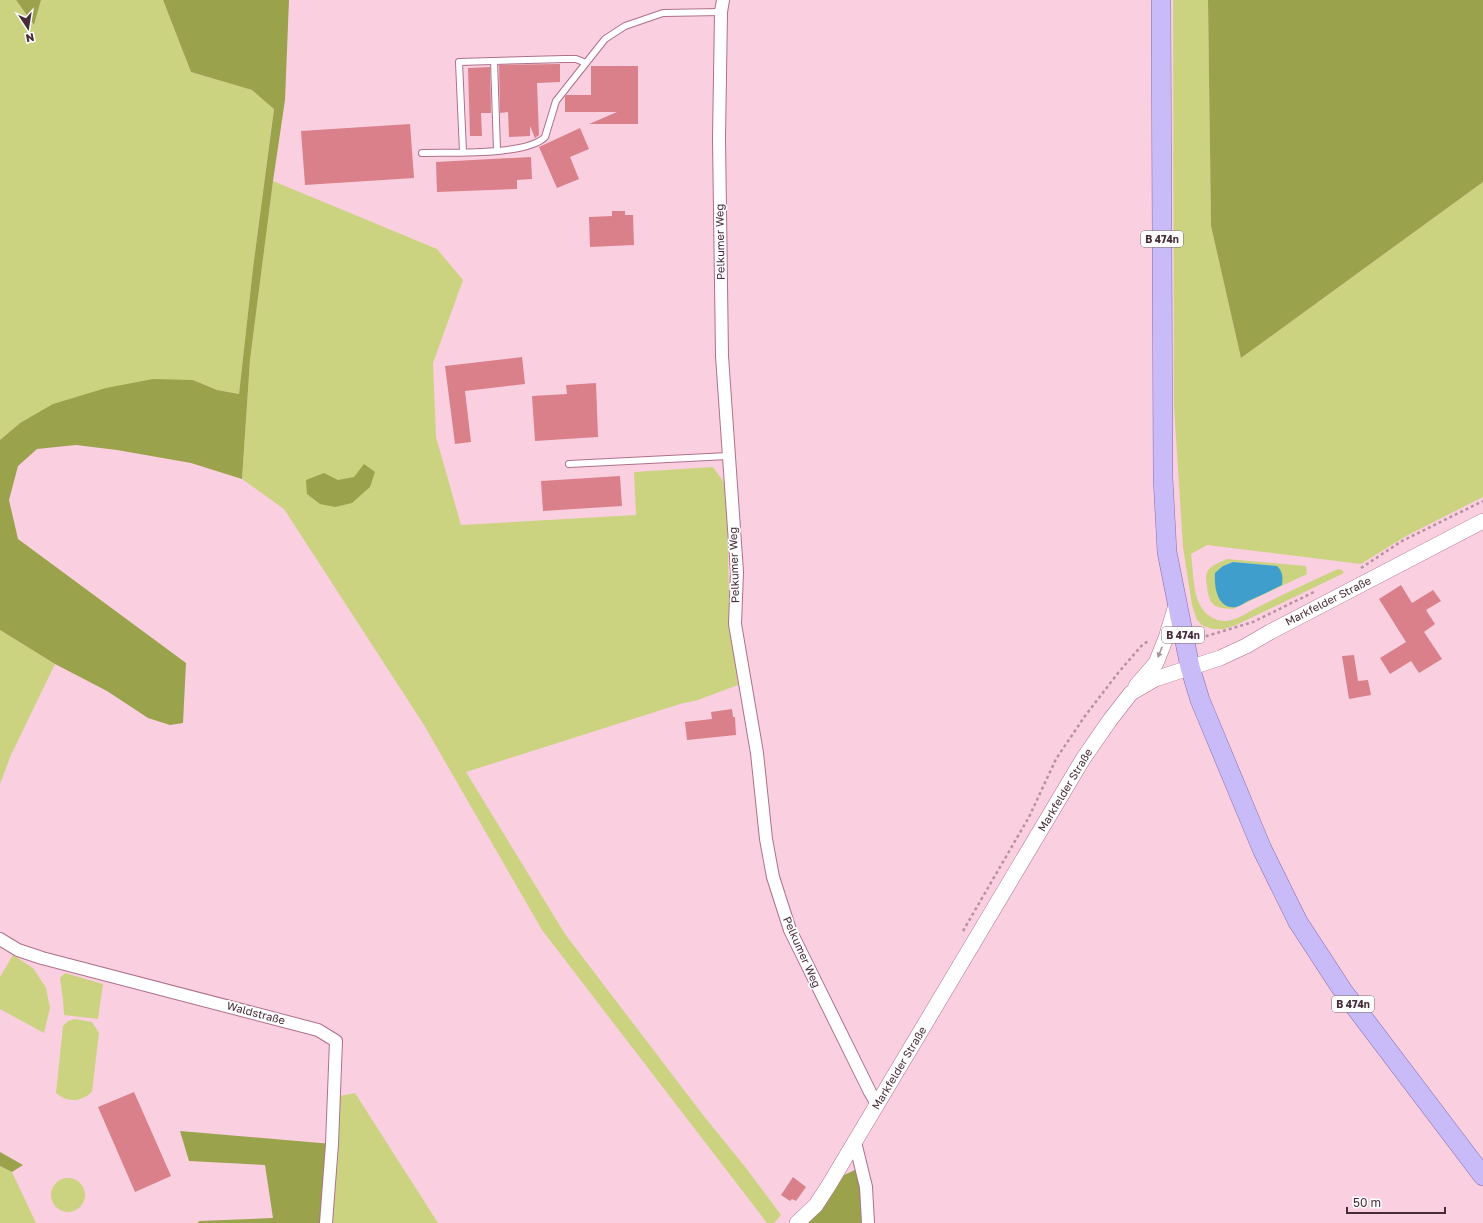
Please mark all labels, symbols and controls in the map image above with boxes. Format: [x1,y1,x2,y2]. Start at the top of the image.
north arrow [8,8,48,48]
text: N [25,31,36,45]
street label: Pelkumer Weg [712,204,727,280]
road number: B 474n [1141,231,1183,247]
street label: Pelkumer Weg [726,527,741,603]
street label: Markfelder Straße [1283,573,1373,628]
road number: B 474n [1162,627,1204,643]
one-way arrow [1157,647,1163,658]
street label: Markfelder Straße [1035,746,1094,834]
street label: Pelkumer Weg [781,914,824,989]
road number: B 474n [1332,996,1374,1012]
street label: Waldstraße [226,998,287,1027]
street label: Markfelder Straße [869,1024,928,1112]
scale bar [1347,1189,1445,1215]
text: 50 m [1353,1195,1381,1210]

